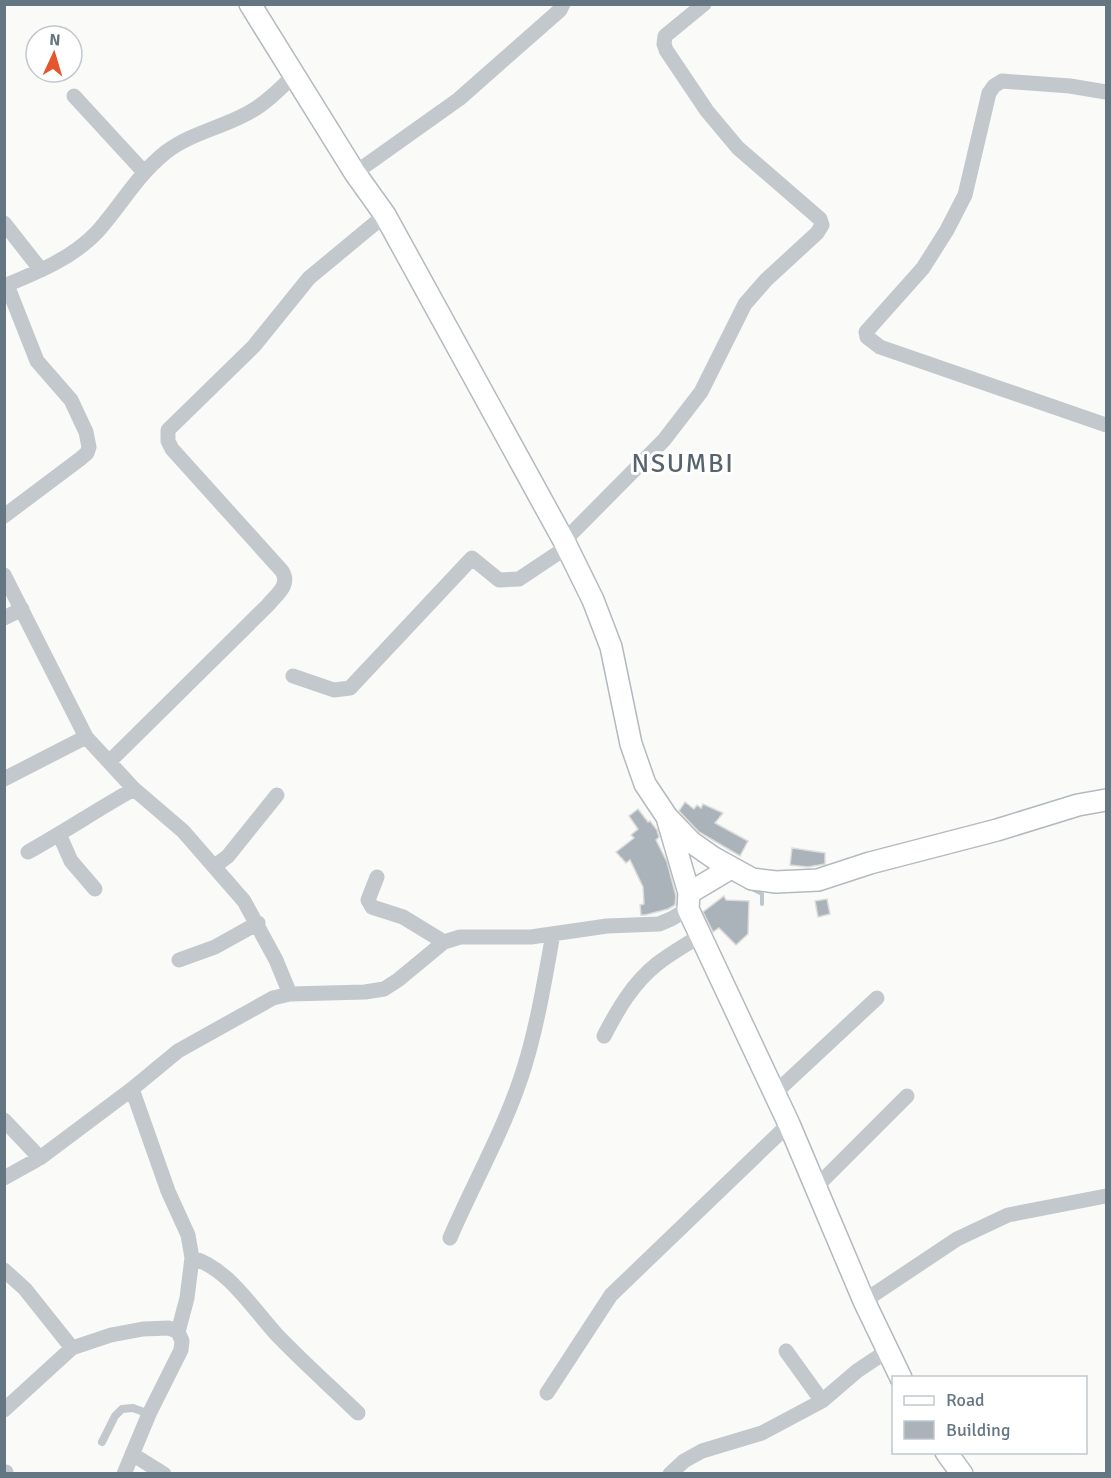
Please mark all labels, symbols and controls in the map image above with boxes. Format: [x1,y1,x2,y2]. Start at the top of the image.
north arrow [24,24,84,84]
text: N [49,30,61,50]
district label: NSUMBI [632,448,734,480]
legend [892,1376,1087,1454]
text: Road [946,1389,985,1411]
text: Building [946,1419,1010,1441]

